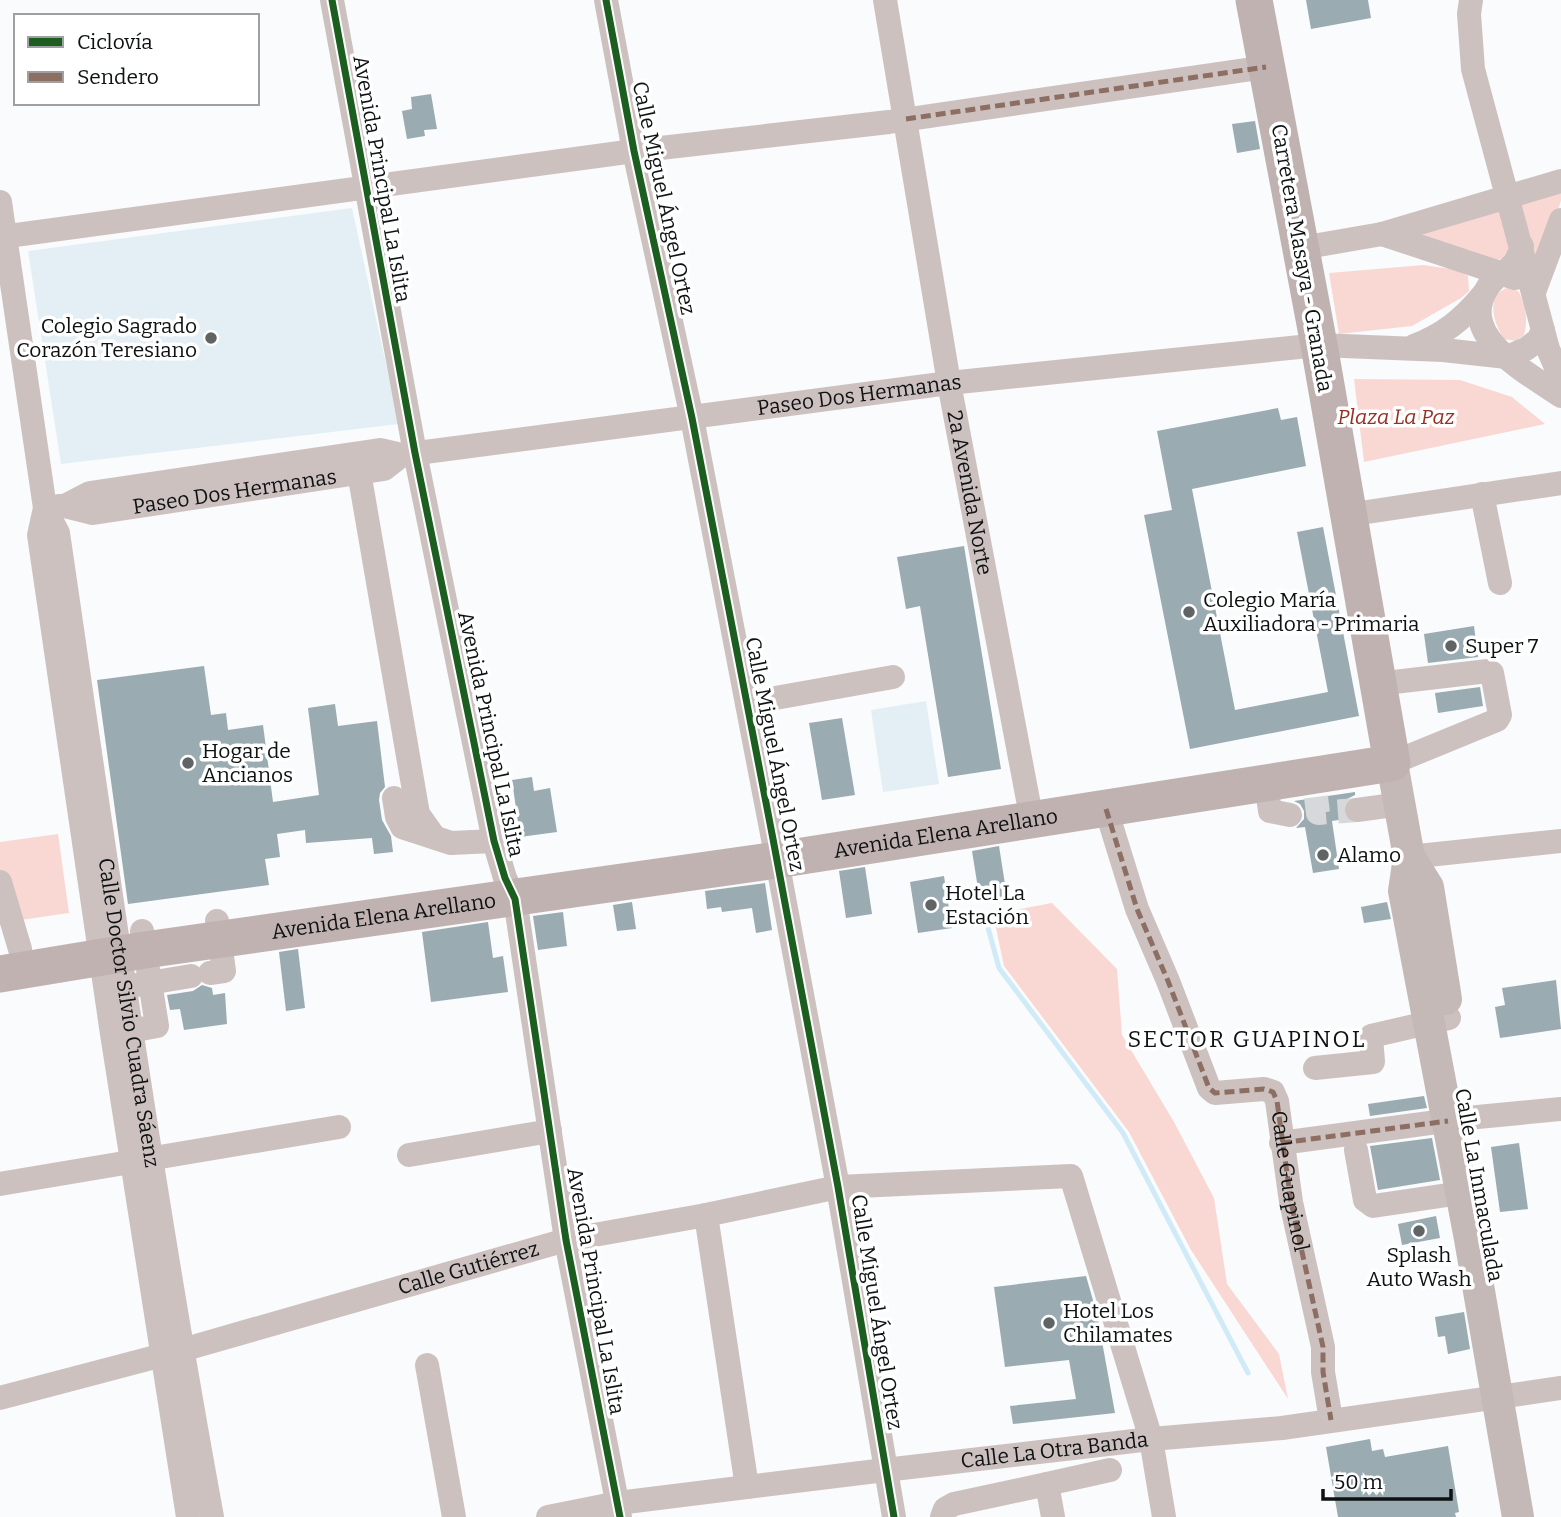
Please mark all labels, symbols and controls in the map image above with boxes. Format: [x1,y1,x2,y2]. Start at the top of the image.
legend [14,14,259,105]
text: Ciclovía [77,29,153,55]
street label: Avenida Principal La Islita [347,53,417,305]
text: Sendero [77,64,159,90]
street label: Calle Miguel Ángel Ortez [627,79,701,317]
street label: Carretera Masaya - Granada [1266,122,1339,395]
place label: Colegio Sagrado Corazón Teresiano [16,313,197,363]
marker: Colegio Sagrado Corazón Teresiano [203,330,219,346]
street label: Paseo Dos Hermanas [755,369,963,421]
park label: Plaza La Paz [1337,404,1455,430]
street label: 2a Avenida Norte [941,408,998,577]
street label: Paseo Dos Hermanas [131,463,338,520]
place label: Colegio María Auxiliadora - Primaria [1203,587,1420,637]
marker: Colegio María Auxiliadora - Primaria [1181,604,1197,620]
street label: Avenida Principal La Islita [452,609,530,860]
place label: Super 7 [1465,633,1539,659]
street label: Calle Miguel Ángel Ortez [740,635,810,873]
marker: Super 7 [1443,638,1459,654]
place label: Hogar de Ancianos [202,738,293,788]
marker: Hogar de Ancianos [180,755,196,771]
street label: Avenida Elena Arellano [832,803,1060,864]
place label: Alamo [1337,842,1401,868]
marker: Alamo [1315,847,1331,863]
street label: Calle Doctor Silvio Cuadra Sáenz [93,856,165,1169]
place label: Hotel La Estación [945,880,1029,930]
street label: Avenida Elena Arellano [270,887,498,945]
marker: Hotel La Estación [923,897,939,913]
district label: SECTOR GUAPINOL [1128,1025,1366,1053]
street label: Calle La Inmaculada [1449,1086,1509,1284]
street label: Calle Guapinol [1265,1109,1315,1254]
street label: Avenida Principal La Islita [561,1165,631,1417]
street label: Calle Miguel Ángel Ortez [846,1192,908,1432]
marker: Splash Auto Wash [1411,1223,1427,1239]
street label: Calle Gutiérrez [395,1235,542,1301]
place label: Splash Auto Wash [1366,1242,1472,1292]
place label: Hotel Los Chilamates [1063,1298,1173,1348]
marker: Hotel Los Chilamates [1041,1315,1057,1331]
street label: Calle La Otra Banda [959,1426,1150,1474]
scale bar [1323,1458,1451,1502]
text: 50 m [1334,1469,1383,1495]

